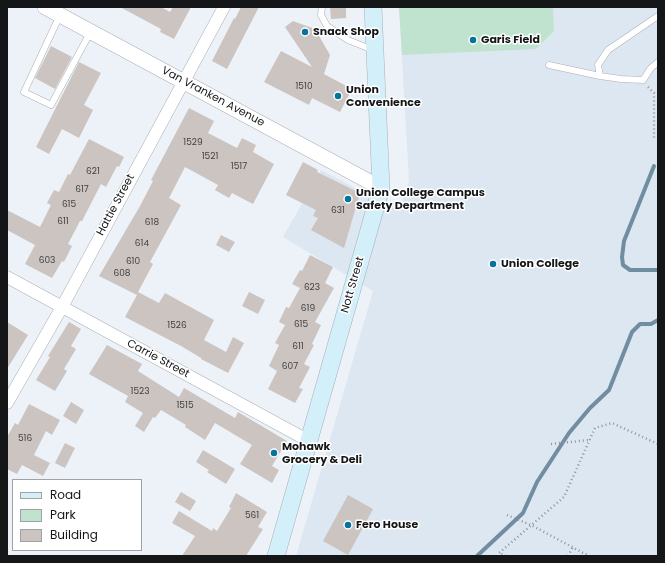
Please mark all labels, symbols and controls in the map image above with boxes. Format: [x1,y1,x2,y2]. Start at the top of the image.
place label: Snack Shop [313,25,379,39]
marker: Snack Shop [300,27,310,37]
place label: Garis Field [481,33,540,47]
marker: Garis Field [468,35,478,45]
street label: Van Vranken Avenue [159,64,267,130]
house number: 1510 [295,82,313,92]
place label: Union Convenience [346,83,421,109]
marker: Union Convenience [333,91,343,101]
house number: 1529 [183,138,203,148]
house number: 1521 [202,152,218,162]
house number: 1517 [231,162,247,172]
house number: 621 [86,167,100,177]
street label: Hattie Street [94,172,138,238]
house number: 617 [75,185,89,195]
place label: Union College Campus Safety Department [356,186,485,212]
marker: Union College Campus Safety Department [343,194,353,204]
house number: 615 [62,200,76,210]
house number: 631 [331,206,345,216]
house number: 611 [57,217,69,227]
house number: 618 [145,218,159,228]
house number: 614 [135,239,149,249]
street label: Nott Street [339,255,367,315]
house number: 603 [39,256,55,266]
house number: 610 [126,257,140,267]
place label: Union College [501,257,579,271]
marker: Union College [488,259,498,269]
house number: 608 [113,269,131,279]
house number: 623 [304,283,320,293]
house number: 619 [301,304,315,314]
house number: 615 [294,320,308,330]
house number: 1526 [167,321,187,331]
street label: Carrie Street [125,337,191,381]
house number: 611 [292,342,304,352]
house number: 607 [282,362,298,372]
house number: 1523 [130,387,150,397]
house number: 1515 [176,401,194,411]
house number: 516 [18,434,32,444]
place label: Mohawk Grocery & Deli [282,440,362,466]
marker: Mohawk Grocery & Deli [269,448,279,458]
legend [12,479,142,551]
text: Road [50,486,81,503]
text: Park [50,506,76,523]
house number: 561 [245,511,259,521]
place label: Fero House [356,518,418,532]
marker: Fero House [343,520,353,530]
text: Building [50,526,98,543]

